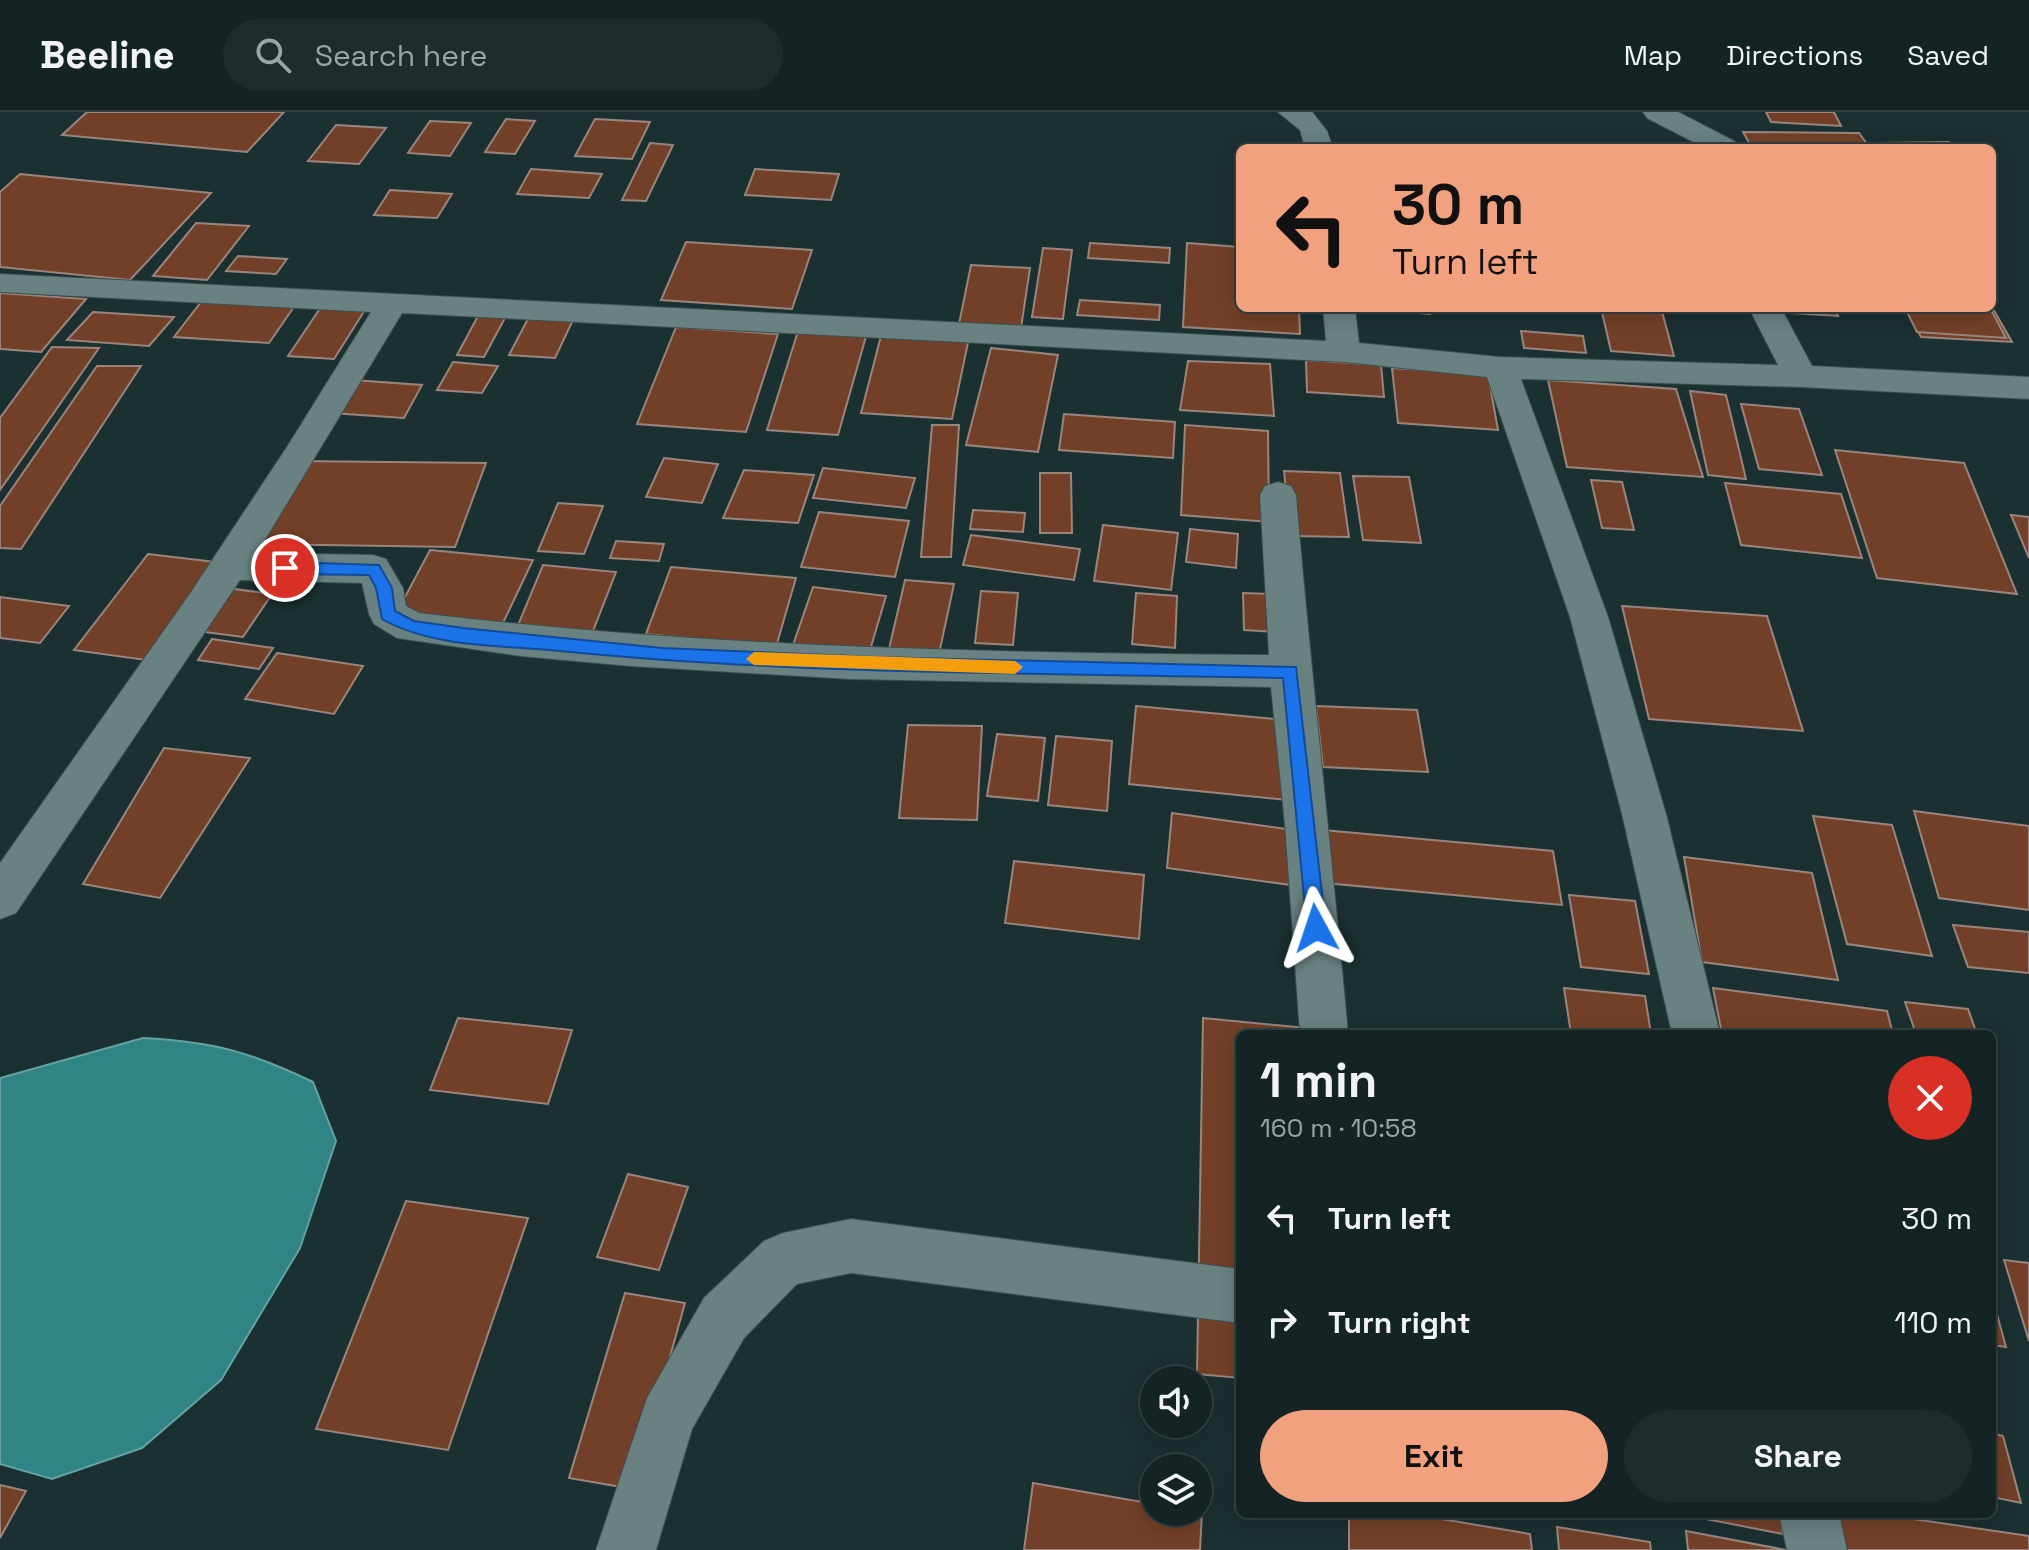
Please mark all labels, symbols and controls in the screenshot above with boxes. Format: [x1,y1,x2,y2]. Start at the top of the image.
search box [223,19,783,91]
text: Beeline [40,31,175,79]
icon: search [251,33,295,77]
text: Search here [315,36,488,75]
text: Map [1624,37,1682,73]
text: Directions [1726,37,1863,73]
text: Saved [1907,37,1989,73]
text: 30 m [1392,169,1524,240]
icon: left [1260,176,1364,280]
text: Turn left [1392,239,1539,285]
pin [251,534,319,602]
icon: arrive [263,546,307,590]
position arrow [1274,886,1358,970]
text: 1 min [1260,1050,1377,1111]
button: close [1888,1056,1972,1140]
text: 160 m · 10:58 [1260,1111,1417,1145]
icon: left [1260,1196,1304,1240]
text: Turn left [1328,1199,1451,1238]
text: 30 m [1901,1199,1972,1238]
icon: right [1260,1300,1304,1344]
text: Turn right [1328,1303,1471,1342]
text: 110 m [1894,1303,1972,1342]
map controls [1140,1366,1212,1526]
button: sound [1140,1366,1212,1438]
button: Exit [1260,1410,1608,1502]
button: Share [1624,1410,1972,1502]
button: layers [1140,1454,1212,1526]

